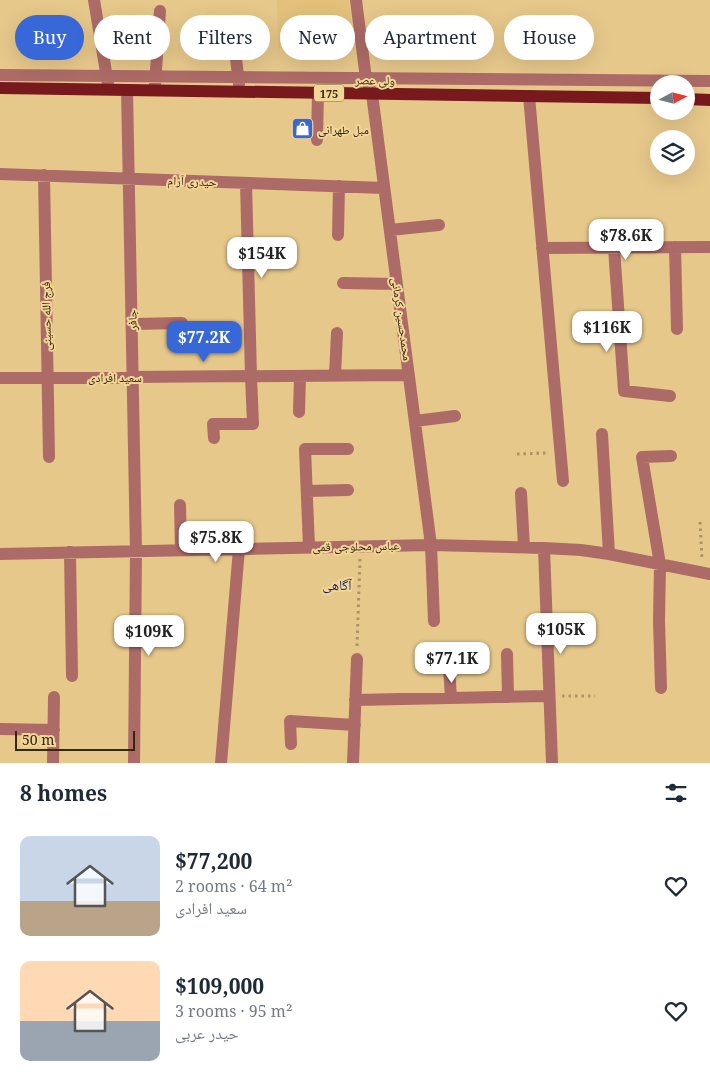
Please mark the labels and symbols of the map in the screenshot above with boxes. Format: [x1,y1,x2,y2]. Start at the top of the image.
street label: ولی عصر [354,71,395,89]
north arrow [650,75,695,120]
road number: 175 [314,85,344,102]
shop icon: مبل طهرانی [290,117,314,141]
place label: مبل طهرانی [318,121,369,138]
street label: حیدری آرام [167,172,217,190]
pin: $78.6K [585,218,667,261]
pin: $154K [227,236,297,279]
street label: محمدحسین کرمانی [388,276,416,362]
street label: فرج الله حسینی [37,281,55,351]
street label: جافر [123,309,141,331]
pin: $116K [572,310,642,353]
pin: $77.2K [163,320,245,363]
street label: سعید افرادی [88,369,142,386]
pin: $75.8K [175,520,257,563]
street label: عباس محلوجی قمی [312,537,400,555]
district label: آگاهی [322,575,352,594]
pin: $105K [526,612,596,655]
pin: $109K [114,614,184,657]
pin: $77.1K [411,642,493,684]
scale bar [15,728,135,751]

